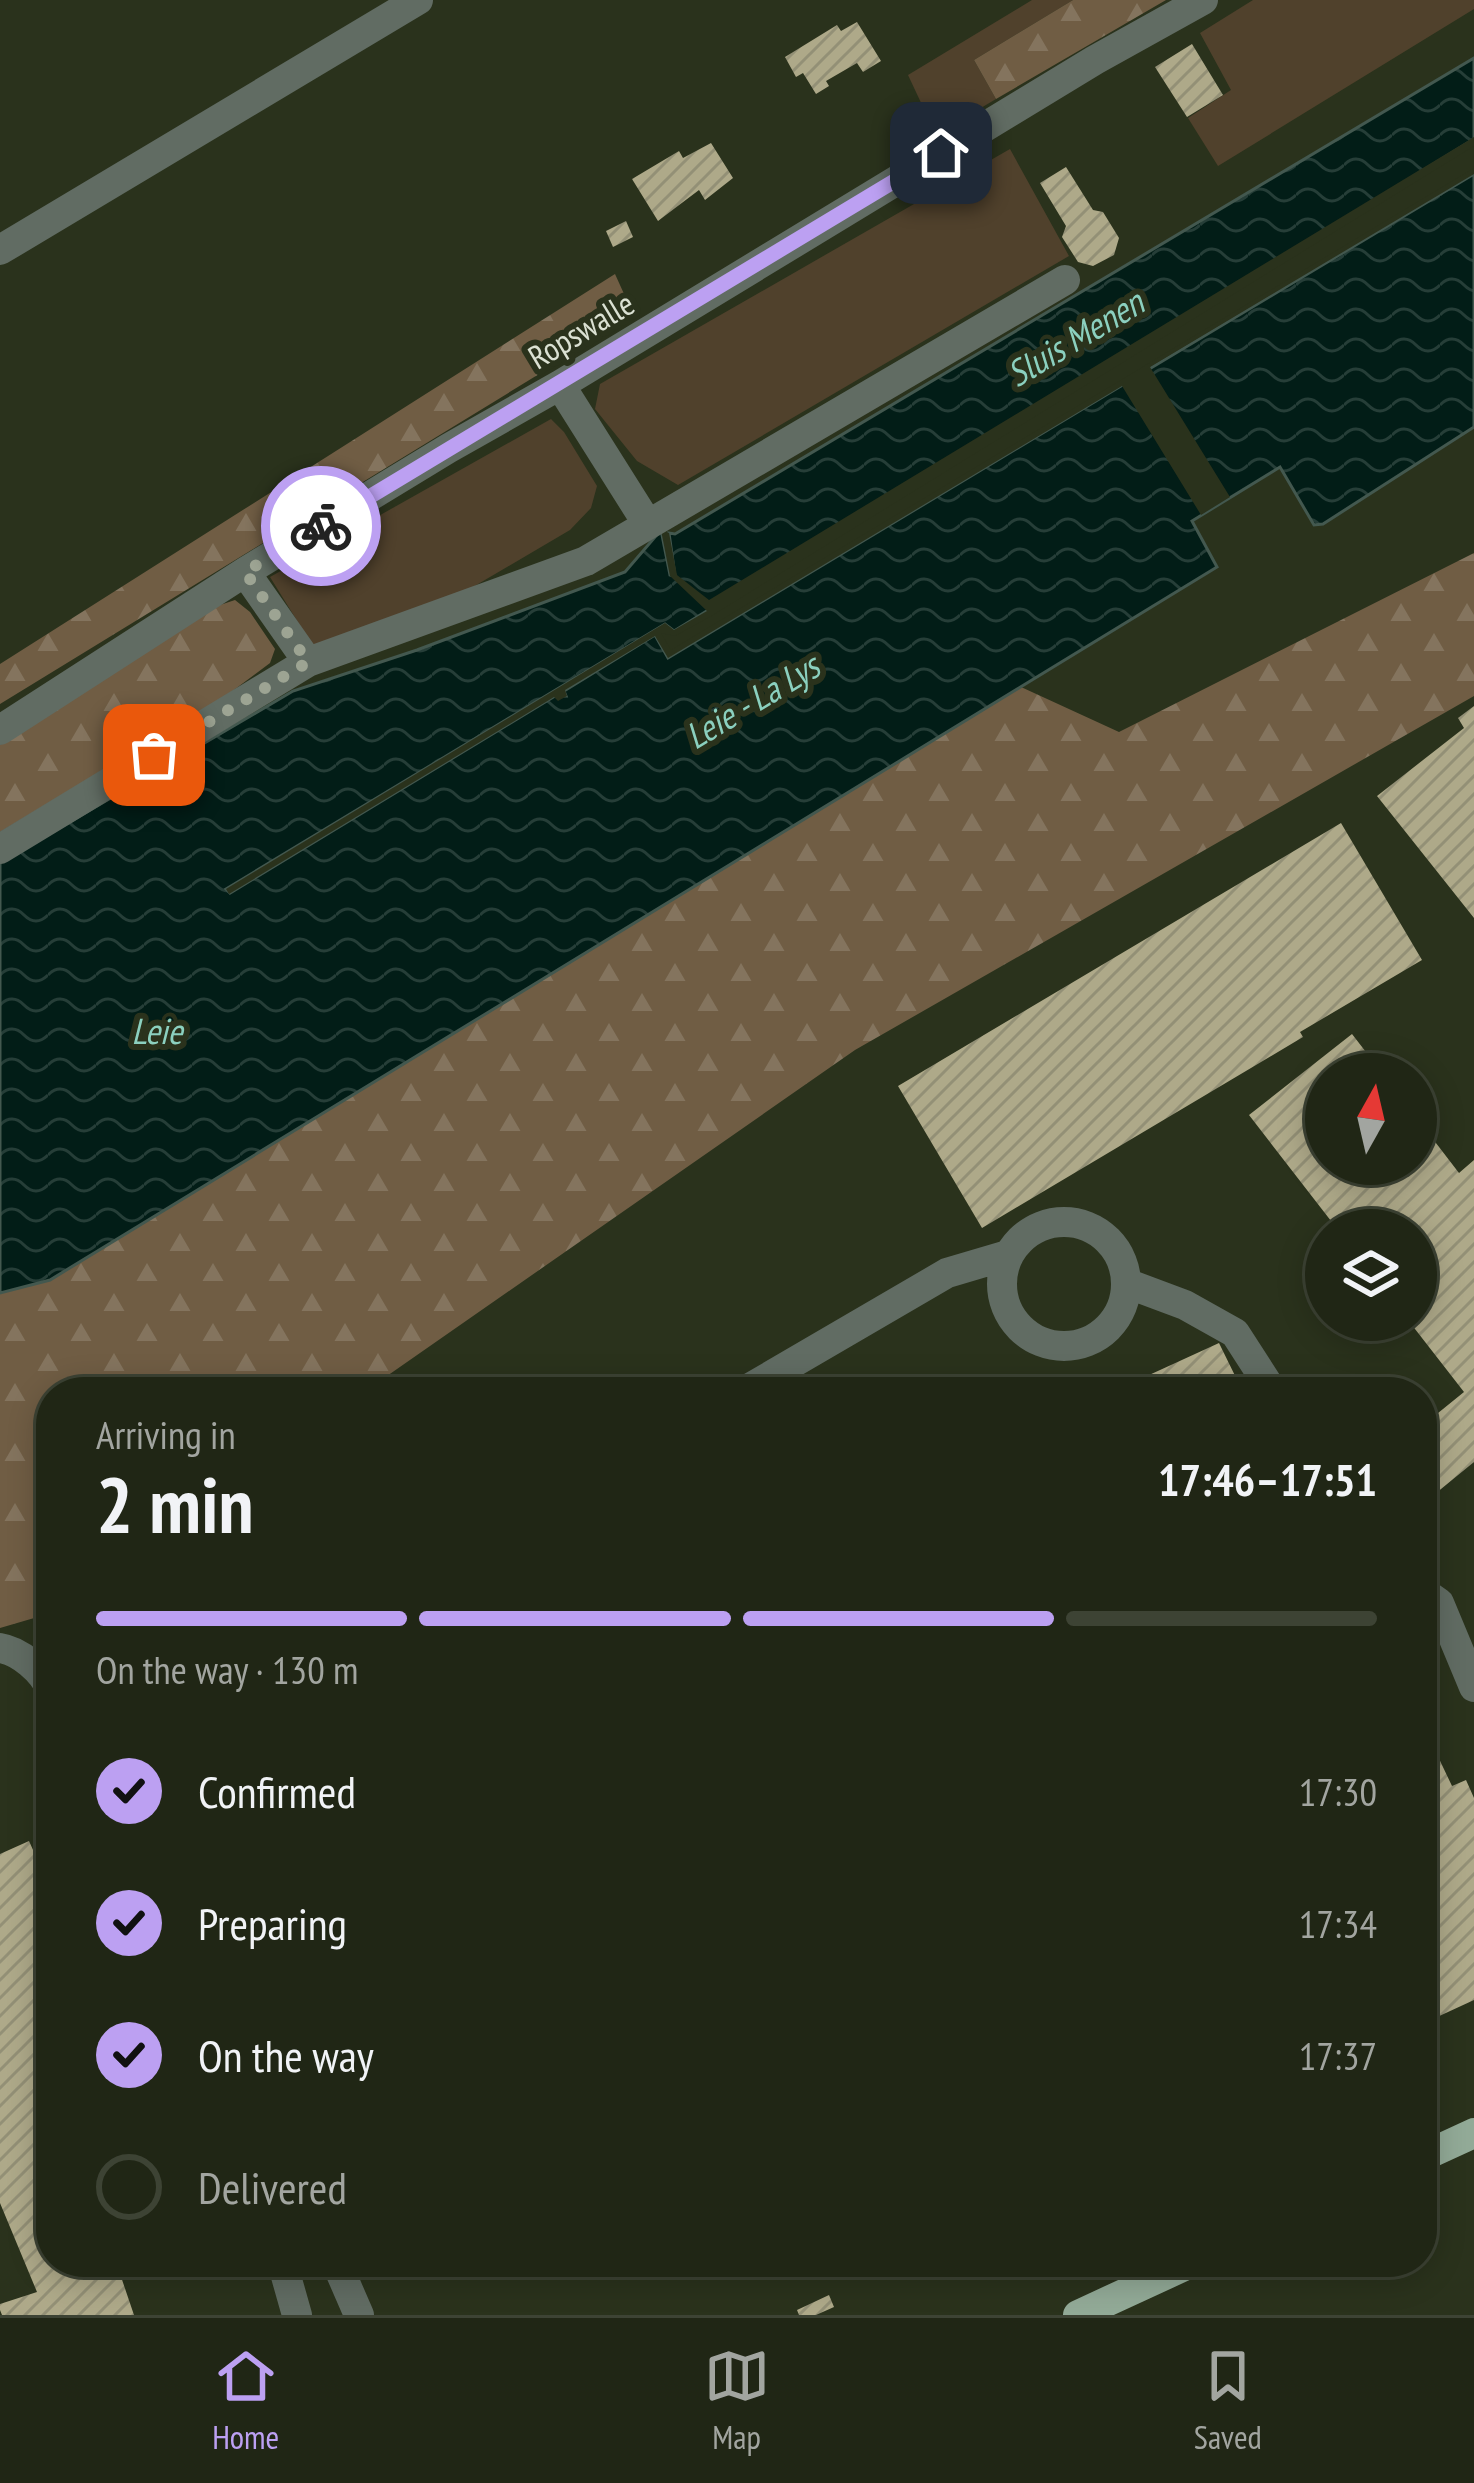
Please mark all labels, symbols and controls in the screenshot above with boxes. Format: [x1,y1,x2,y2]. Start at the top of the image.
pin [890,102,992,204]
icon: home [908,120,974,186]
water label: Sluis Menen [998,277,1154,397]
street label: Ropswalle [520,281,642,378]
courier [261,466,381,586]
icon: bike [288,493,354,559]
water label: Leie - La Lys [676,640,831,759]
pin [103,704,205,806]
icon: bag [121,722,187,788]
water label: Leie [132,1007,185,1054]
north arrow [1305,1053,1437,1185]
map controls [1305,1053,1437,1341]
button: layers [1305,1209,1437,1341]
text: Arriving in [96,1409,236,1460]
text: 17:46–17:51 [1158,1450,1377,1508]
text: 2 min [96,1454,254,1555]
text: On the way · 130 m [96,1644,358,1695]
icon: check [96,1758,162,1824]
text: Confirmed [198,1762,356,1820]
text: 17:30 [1299,1766,1377,1817]
icon: check [96,1890,162,1956]
text: Preparing [198,1894,347,1952]
text: 17:34 [1299,1898,1377,1949]
icon: check [96,2022,162,2088]
text: On the way [198,2026,374,2084]
text: 17:37 [1299,2030,1377,2081]
text: Delivered [198,2158,347,2216]
tab: Home [212,2343,279,2458]
tab: Map [704,2343,770,2458]
tab: Saved [1194,2343,1262,2458]

